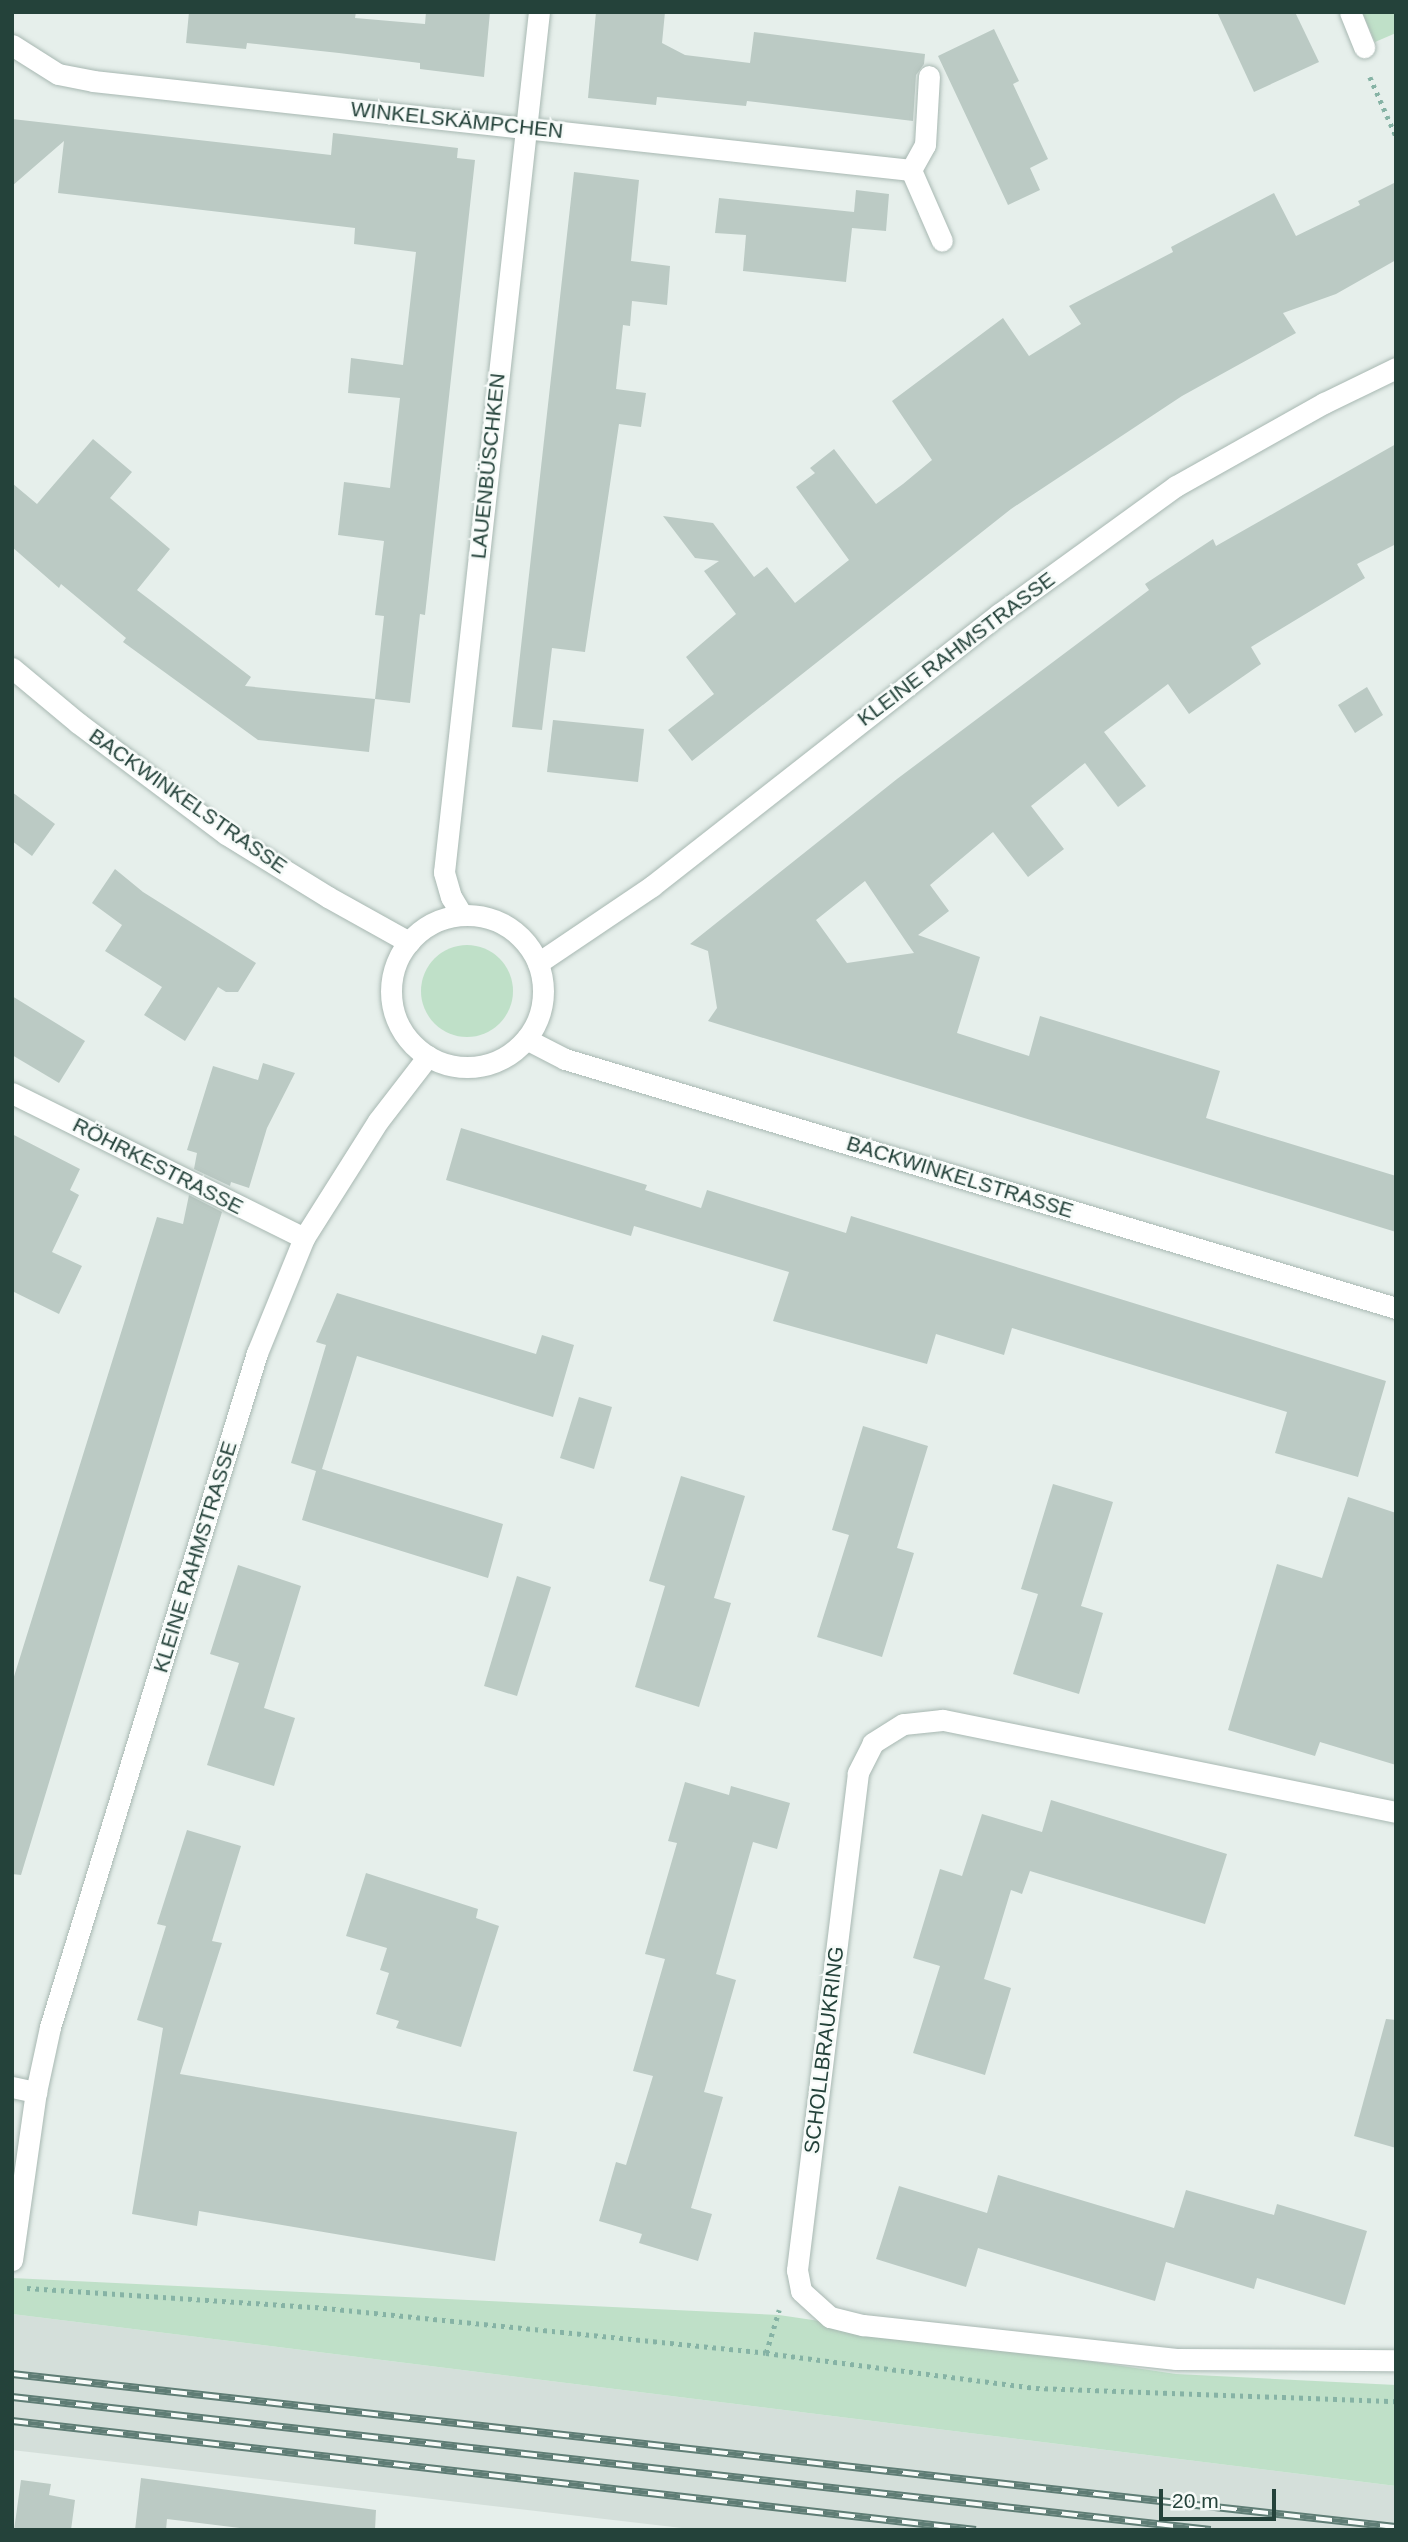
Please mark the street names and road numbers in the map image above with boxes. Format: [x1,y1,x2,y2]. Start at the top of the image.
street label: WINKELSKÄMPCHEN [349,96,565,144]
street label: LAUENBÜSCHKEN [466,372,510,560]
street label: KLEINE RAHMSTRASSE [852,567,1060,731]
street label: BACKWINKELSTRASSE [84,723,292,879]
street label: RÖHRKESTRASSE [69,1112,247,1220]
street label: BACKWINKELSTRASSE [844,1130,1076,1224]
street label: KLEINE RAHMSTRASSE [148,1438,242,1676]
street label: SCHOLLBRAUKRING [799,1945,849,2155]

